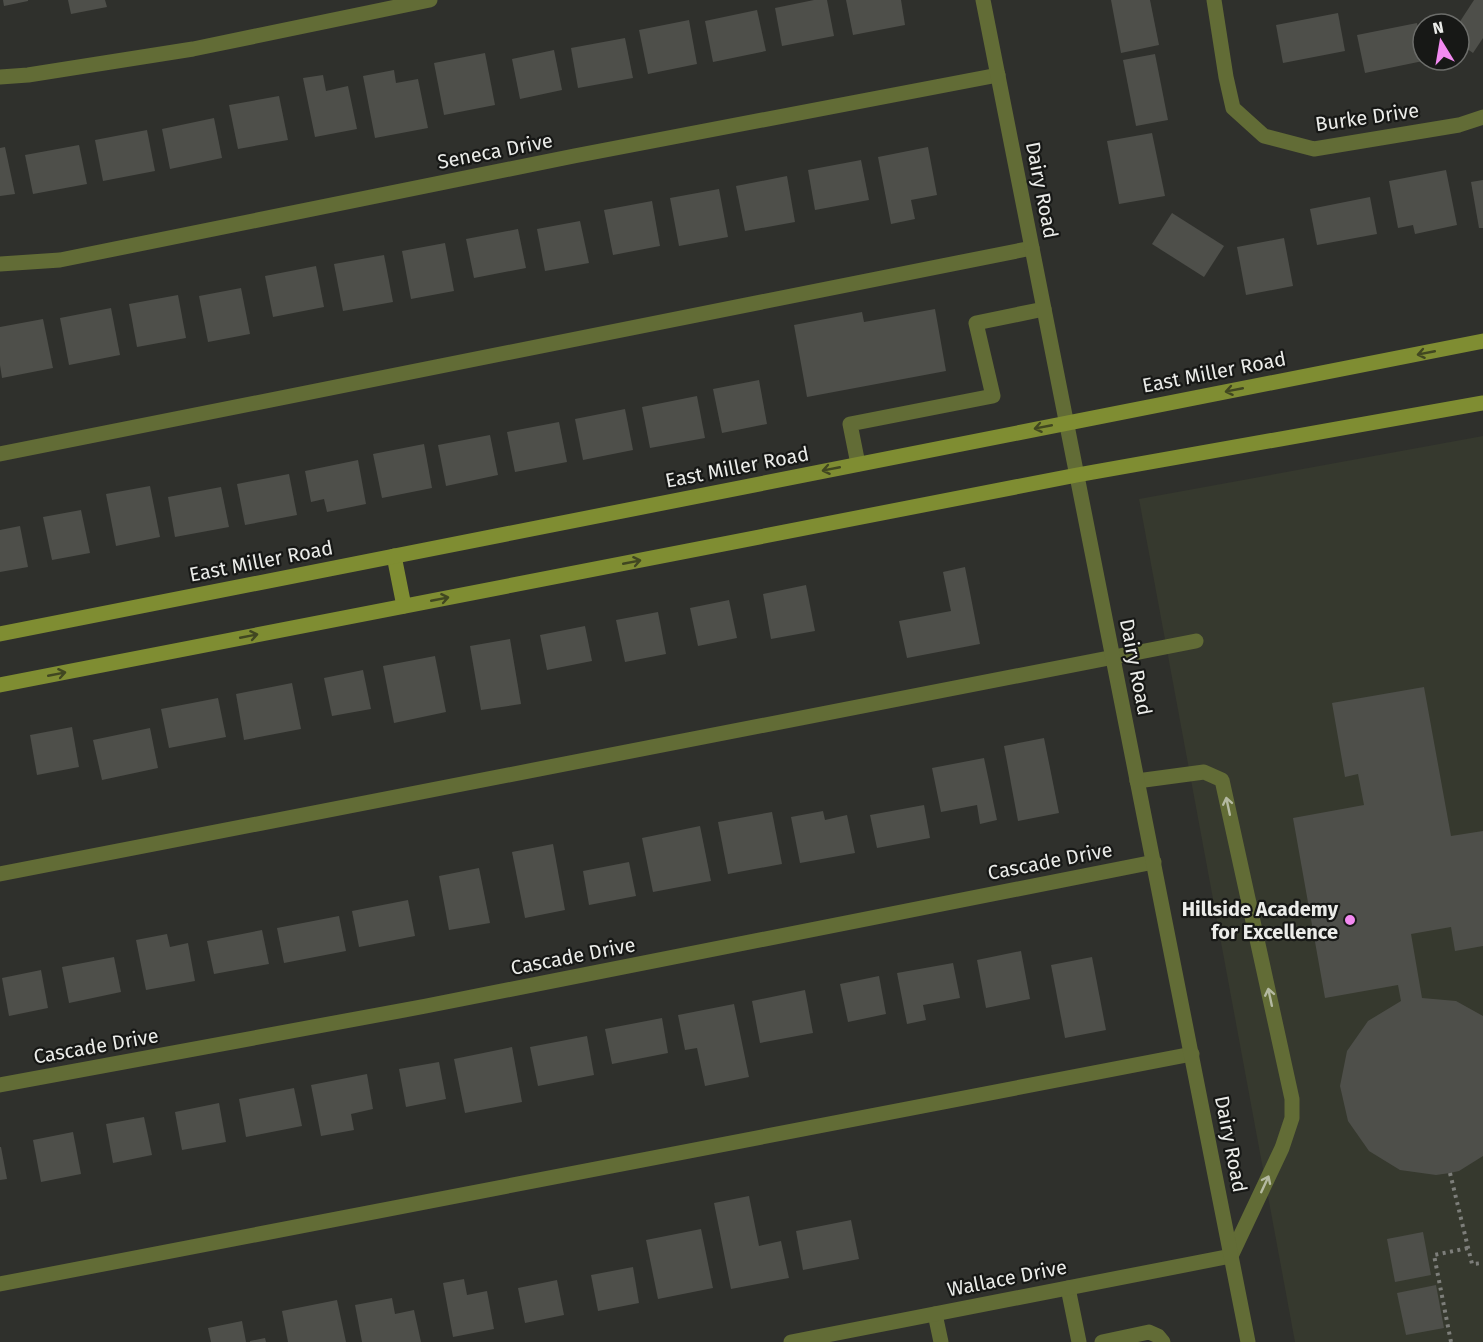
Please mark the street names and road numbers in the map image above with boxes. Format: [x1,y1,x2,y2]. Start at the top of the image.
street label: Burke Drive [1313,98,1421,136]
street label: Seneca Drive [435,128,555,174]
street label: Dairy Road [1021,140,1063,240]
street label: East Miller Road [1140,346,1288,398]
street label: East Miller Road [663,441,811,493]
street label: East Miller Road [187,535,335,587]
street label: Dairy Road [1115,617,1157,717]
street label: Cascade Drive [986,837,1114,885]
street label: Cascade Drive [509,932,637,980]
street label: Cascade Drive [32,1023,160,1069]
street label: Dairy Road [1210,1094,1252,1194]
street label: Wallace Drive [945,1255,1069,1301]

